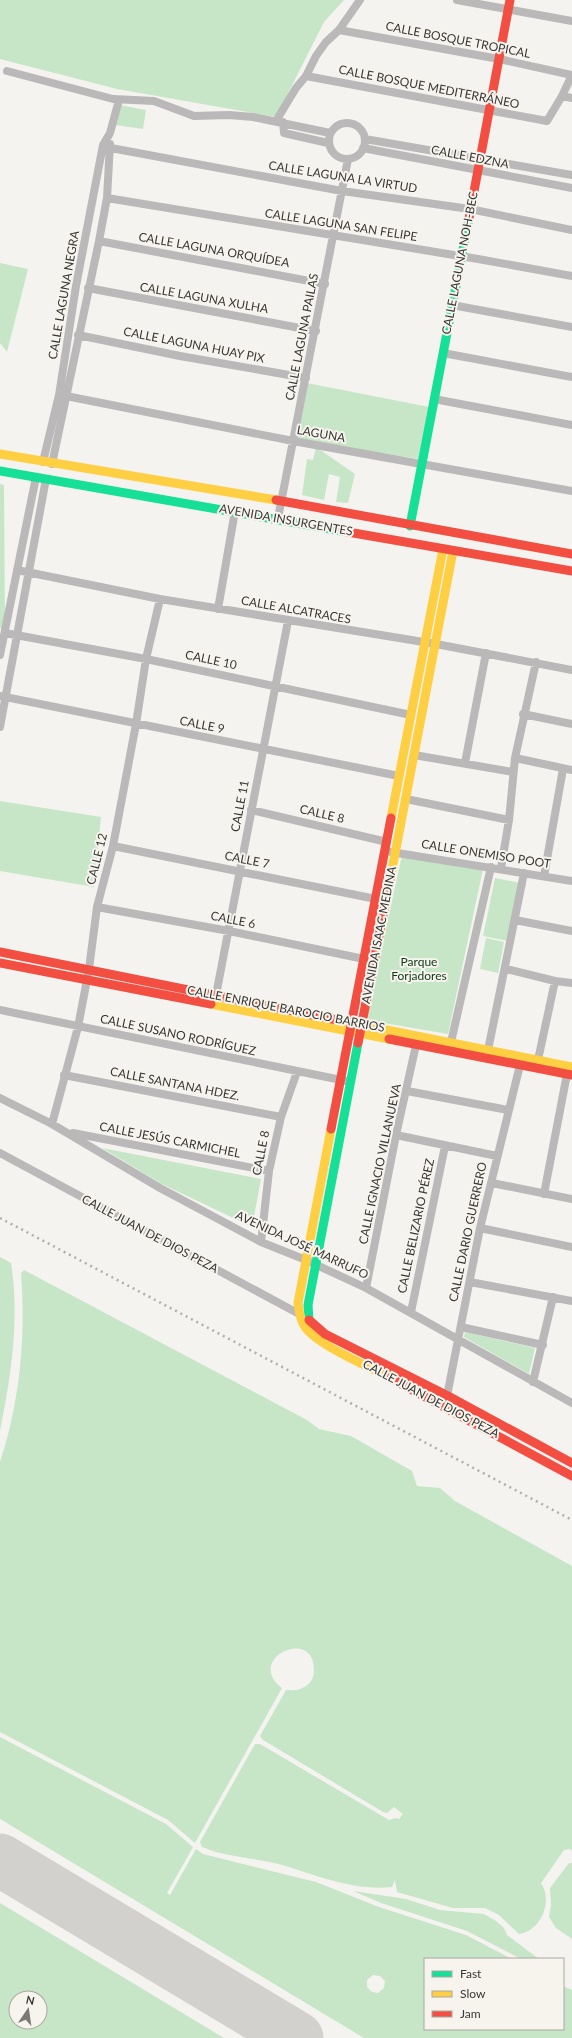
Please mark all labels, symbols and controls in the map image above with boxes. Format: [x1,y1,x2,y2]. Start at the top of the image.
street label: CALLE BOSQUE TROPICAL [384,18,532,61]
street label: CALLE BOSQUE MEDITERRÁNEO [337,62,521,112]
street label: CALLE EDZNA [430,142,511,172]
street label: CALLE LAGUNA LA VIRTUD [268,157,419,196]
street label: CALLE LAGUNA NOH-BEC [438,190,481,336]
street label: CALLE LAGUNA SAN FELIPE [264,205,418,244]
street label: CALLE LAGUNA NEGRA [45,229,82,360]
street label: CALLE LAGUNA ORQUÍDEA [137,229,292,270]
street label: CALLE LAGUNA PAILAS [282,272,321,402]
street label: CALLE LAGUNA XULHA [139,279,270,316]
street label: CALLE LAGUNA HUAY PIX [122,323,266,366]
street label: LAGUNA [296,422,347,445]
street label: AVENIDA INSURGENTES [218,500,354,539]
street label: CALLE ALCATRACES [240,592,352,627]
street label: CALLE 10 [184,647,238,672]
street label: CALLE 9 [178,713,226,736]
street label: CALLE 11 [227,779,252,833]
street label: CALLE 8 [298,801,346,826]
street label: CALLE 12 [83,832,110,886]
street label: CALLE ONEMISO POOT [420,836,552,871]
street label: CALLE 7 [223,848,271,871]
street label: AVENIDA ISAAC MEDINA [358,864,399,1005]
street label: CALLE 6 [209,908,257,931]
park label: Parque Forjadores [391,954,447,983]
street label: CALLE ENRIQUE BAROCIO BARRIOS [186,982,386,1035]
street label: CALLE SUSANO RODRÍGUEZ [99,1011,257,1058]
street label: CALLE SANTANA HDEZ. [109,1064,241,1103]
street label: CALLE IGNACIO VILLANUEVA [355,1081,404,1246]
street label: CALLE JESÚS CARMICHEL [98,1118,242,1161]
street label: CALLE 8 [249,1129,272,1177]
street label: CALLE BELIZARIO PÉREZ [394,1157,437,1295]
street label: CALLE DARIO GUERRERO [445,1160,490,1303]
street label: CALLE JUAN DE DIOS PEZA [79,1191,222,1276]
street label: AVENIDA JOSÉ MARRUFO [233,1207,371,1282]
street label: CALLE JUAN DE DIOS PEZA [360,1356,503,1441]
legend [424,1958,564,2030]
text: Fast [460,1966,482,1981]
text: Slow [460,1986,486,2001]
north arrow [8,1990,48,2030]
text: N [25,1992,36,2007]
text: Jam [460,2006,481,2021]

